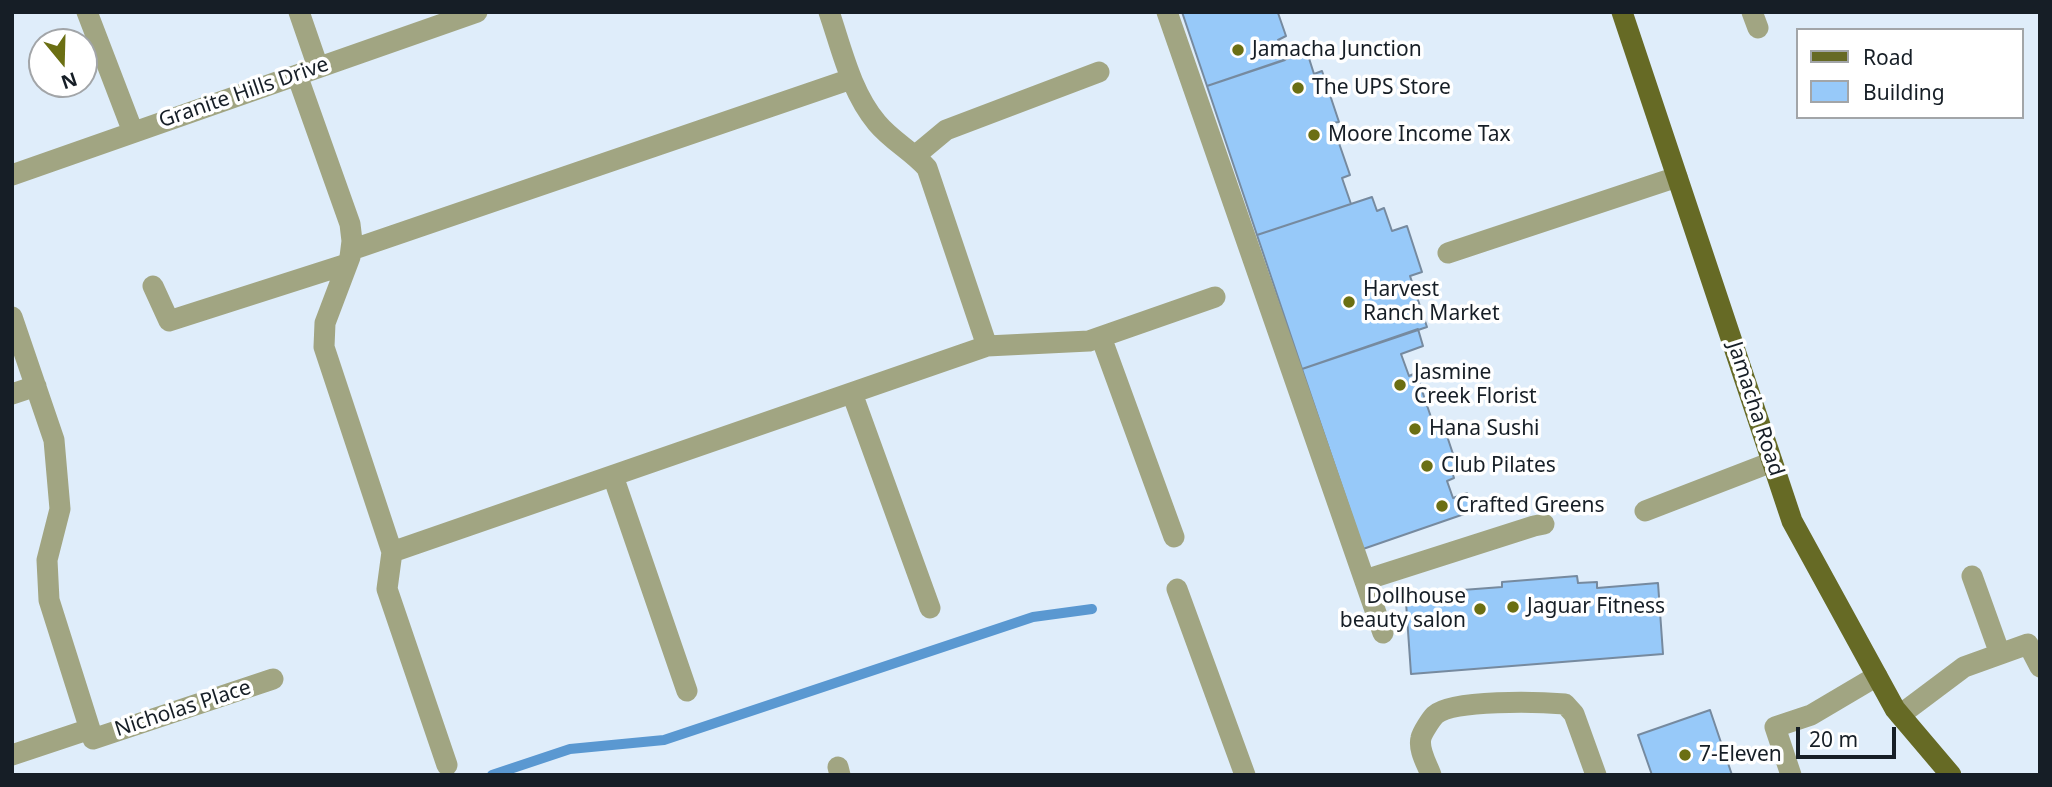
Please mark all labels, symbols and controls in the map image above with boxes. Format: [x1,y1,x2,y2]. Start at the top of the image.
north arrow [28,28,98,98]
legend [1797,28,2024,119]
place label: Jamacha Junction [1252,37,1422,63]
marker: Jamacha Junction [1230,42,1246,58]
text: Road [1863,43,1913,71]
street label: Granite Hills Drive [156,52,332,134]
text: N [58,66,81,96]
place label: The UPS Store [1312,75,1451,101]
text: Building [1863,78,1945,106]
marker: The UPS Store [1290,80,1306,96]
place label: Moore Income Tax [1328,122,1511,148]
marker: Moore Income Tax [1306,127,1322,143]
place label: Harvest Ranch Market [1363,277,1499,327]
marker: Harvest Ranch Market [1341,294,1357,310]
street label: Jamacha Road [1721,339,1789,479]
place label: Jasmine Creek Florist [1414,360,1537,410]
marker: Jasmine Creek Florist [1392,377,1408,393]
place label: Hana Sushi [1429,416,1540,442]
marker: Hana Sushi [1407,421,1423,437]
place label: Club Pilates [1441,453,1556,479]
marker: Club Pilates [1419,458,1435,474]
place label: Crafted Greens [1456,493,1605,519]
marker: Crafted Greens [1434,498,1450,514]
place label: Dollhouse beauty salon [1340,584,1466,634]
place label: Jaguar Fitness [1527,594,1665,620]
marker: Jaguar Fitness [1505,599,1521,615]
marker: Dollhouse beauty salon [1472,601,1488,617]
street label: Nicholas Place [112,675,254,743]
scale bar [1800,714,1900,758]
text: 20 m [1809,725,1858,753]
place label: 7-Eleven [1699,742,1782,768]
marker: 7-Eleven [1677,747,1693,763]

